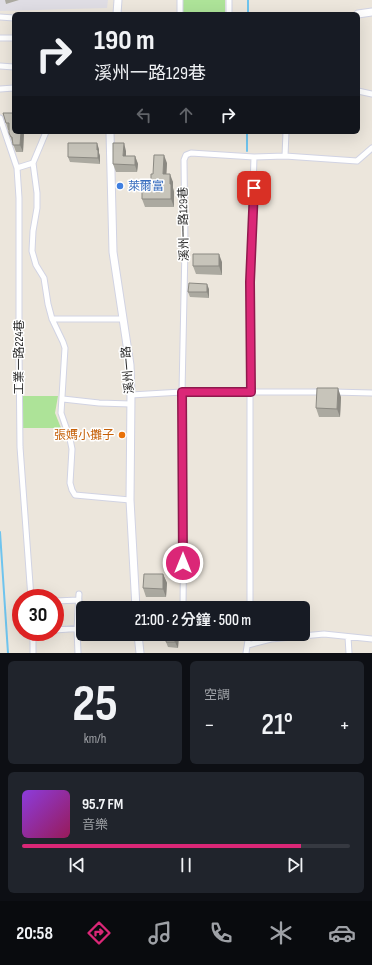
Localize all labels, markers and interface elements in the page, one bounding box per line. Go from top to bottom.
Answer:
text: 190 m [94,24,155,57]
icon: right [28,28,80,80]
text: 溪州一路129巷 [94,63,206,84]
icon: left [133,104,155,126]
icon: ahead [175,104,197,126]
icon: right [217,104,239,126]
pin [237,171,271,205]
icon: arrive [243,177,265,199]
place label: 萊爾富 [128,179,164,194]
marker: 萊爾富 [115,181,125,191]
street label: 溪州一路129巷 [176,187,192,261]
street label: 工業一路224巷 [12,320,27,394]
street label: 溪州一路 [118,345,138,395]
place label: 張媽小攤子 [54,428,114,443]
marker: 張媽小攤子 [117,430,127,440]
position arrow [162,542,204,584]
speed limit sign: 30 [12,589,64,641]
text: 21:00 · 2 分鐘 · 500 m [135,611,251,630]
text: 25 [72,673,118,736]
text: 空調 [204,687,230,703]
text: 21° [261,707,293,743]
text: − [204,712,215,739]
text: + [339,712,350,739]
text: km/h [84,731,106,747]
text: 95.7 FM [82,795,123,814]
text: 音樂 [82,817,108,833]
icon: previous [66,854,88,876]
icon: pause [175,854,197,876]
icon: next [284,854,306,876]
icon: directions [85,919,113,947]
icon: music [146,919,174,947]
icon: phone [207,919,235,947]
icon: climate [267,919,295,947]
icon: car [328,919,356,947]
text: 20:58 [16,923,53,944]

